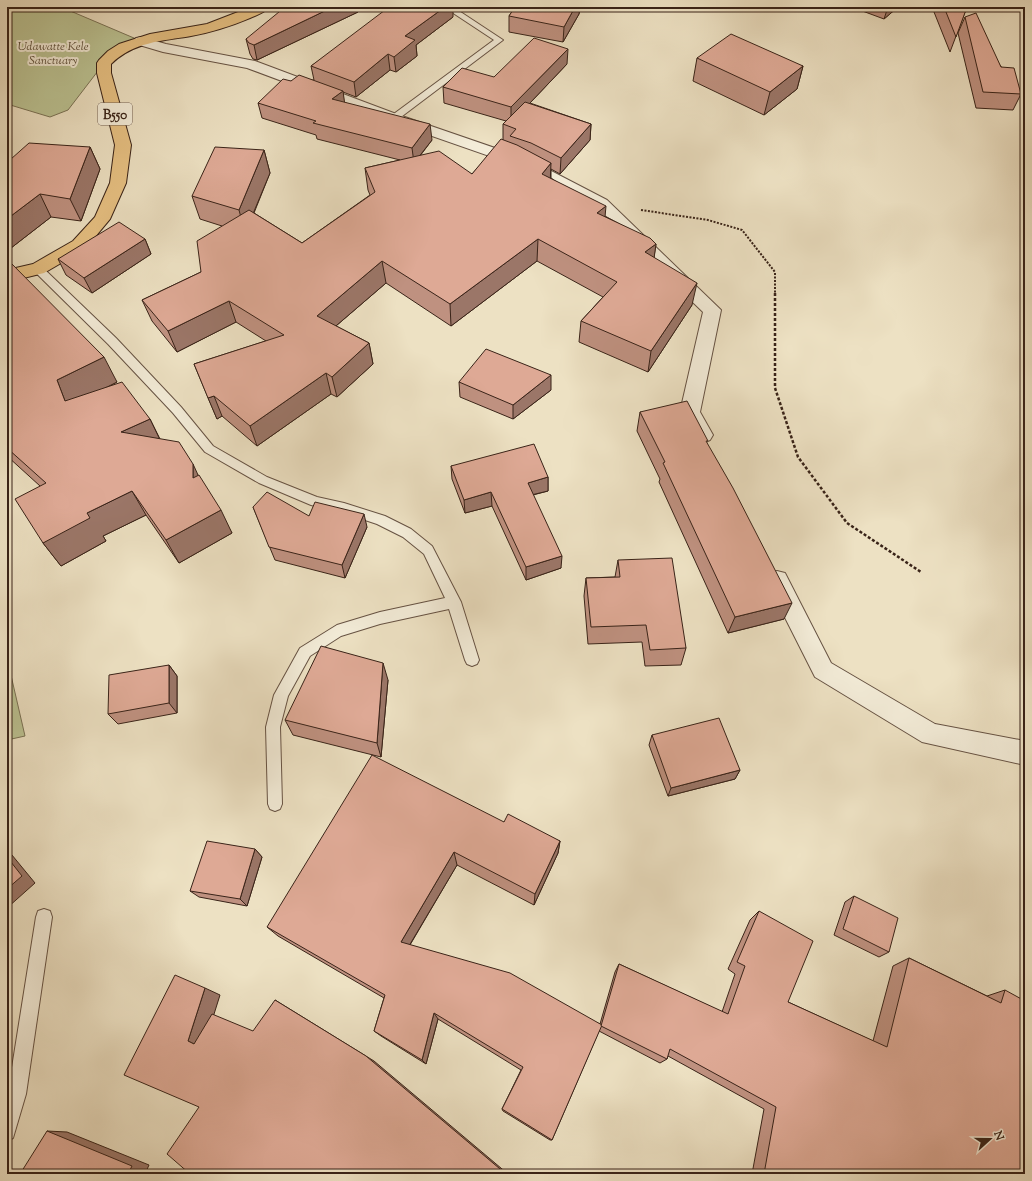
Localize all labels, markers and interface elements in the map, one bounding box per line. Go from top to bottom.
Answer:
park label: Udawatte Kele Sanctuary [17,38,89,70]
road number: B550 [98,103,132,125]
north arrow [970,1119,1010,1159]
text: N [989,1128,1008,1143]

